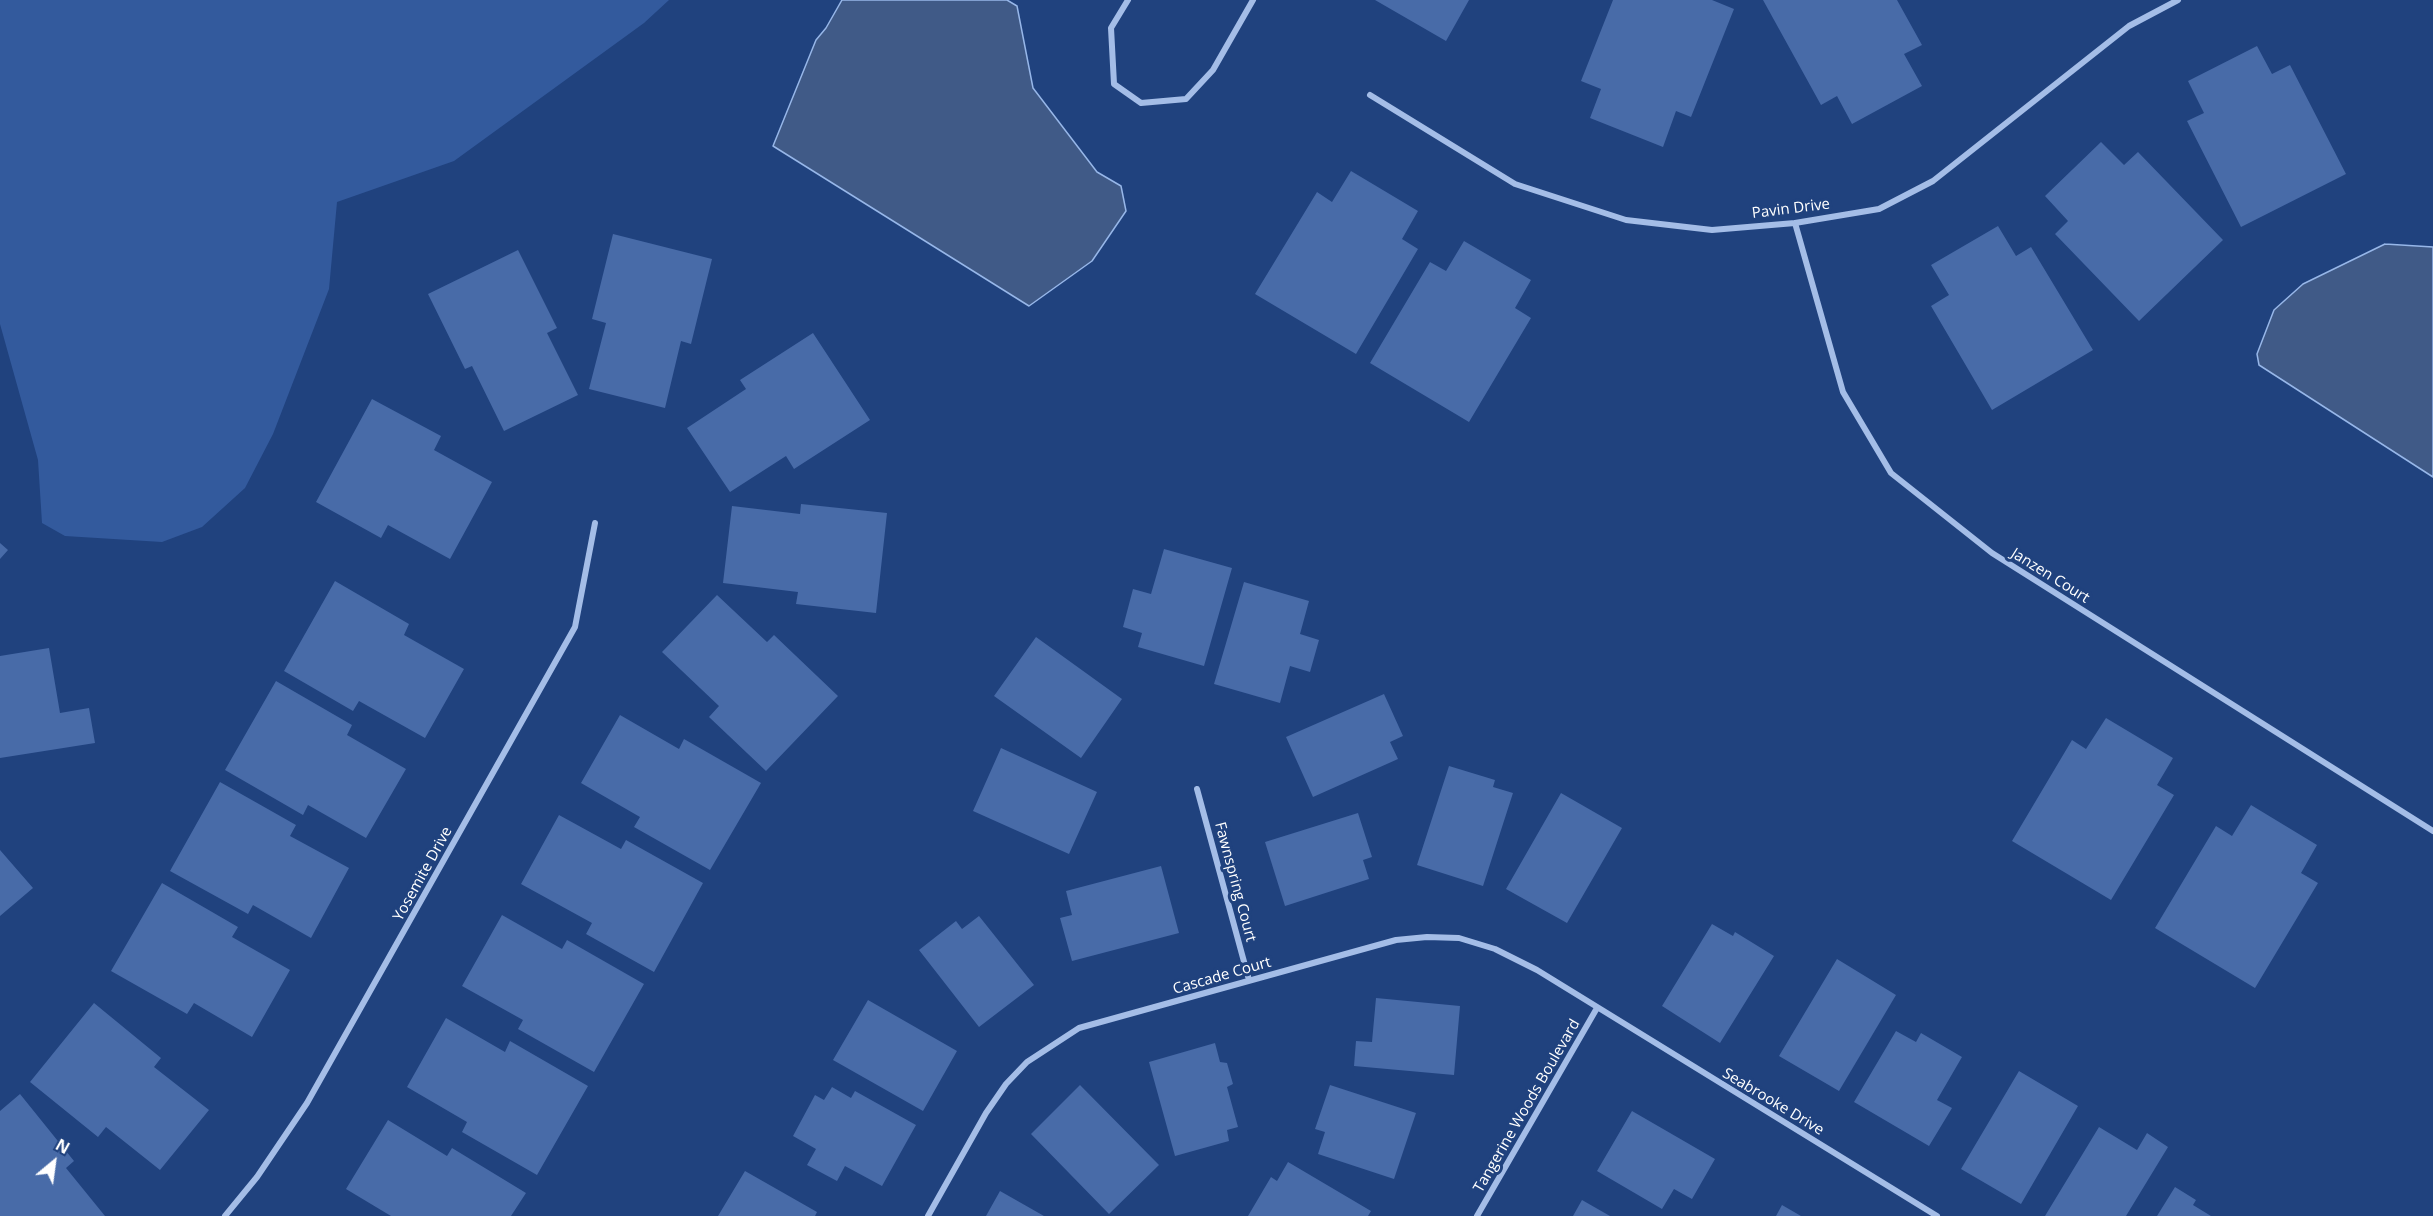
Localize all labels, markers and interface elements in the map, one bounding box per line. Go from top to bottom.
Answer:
street label: Pavin Drive [1751,195,1831,223]
street label: Janzen Court [2007,545,2093,607]
street label: Fawnspring Court [1210,820,1260,944]
street label: Yosemite Drive [390,824,456,924]
street label: Cascade Court [1171,953,1273,999]
street label: Tangerine Woods Boulevard [1470,1016,1584,1196]
street label: Seabrooke Drive [1719,1065,1827,1139]
north arrow [24,1132,84,1192]
text: N [52,1133,74,1159]

